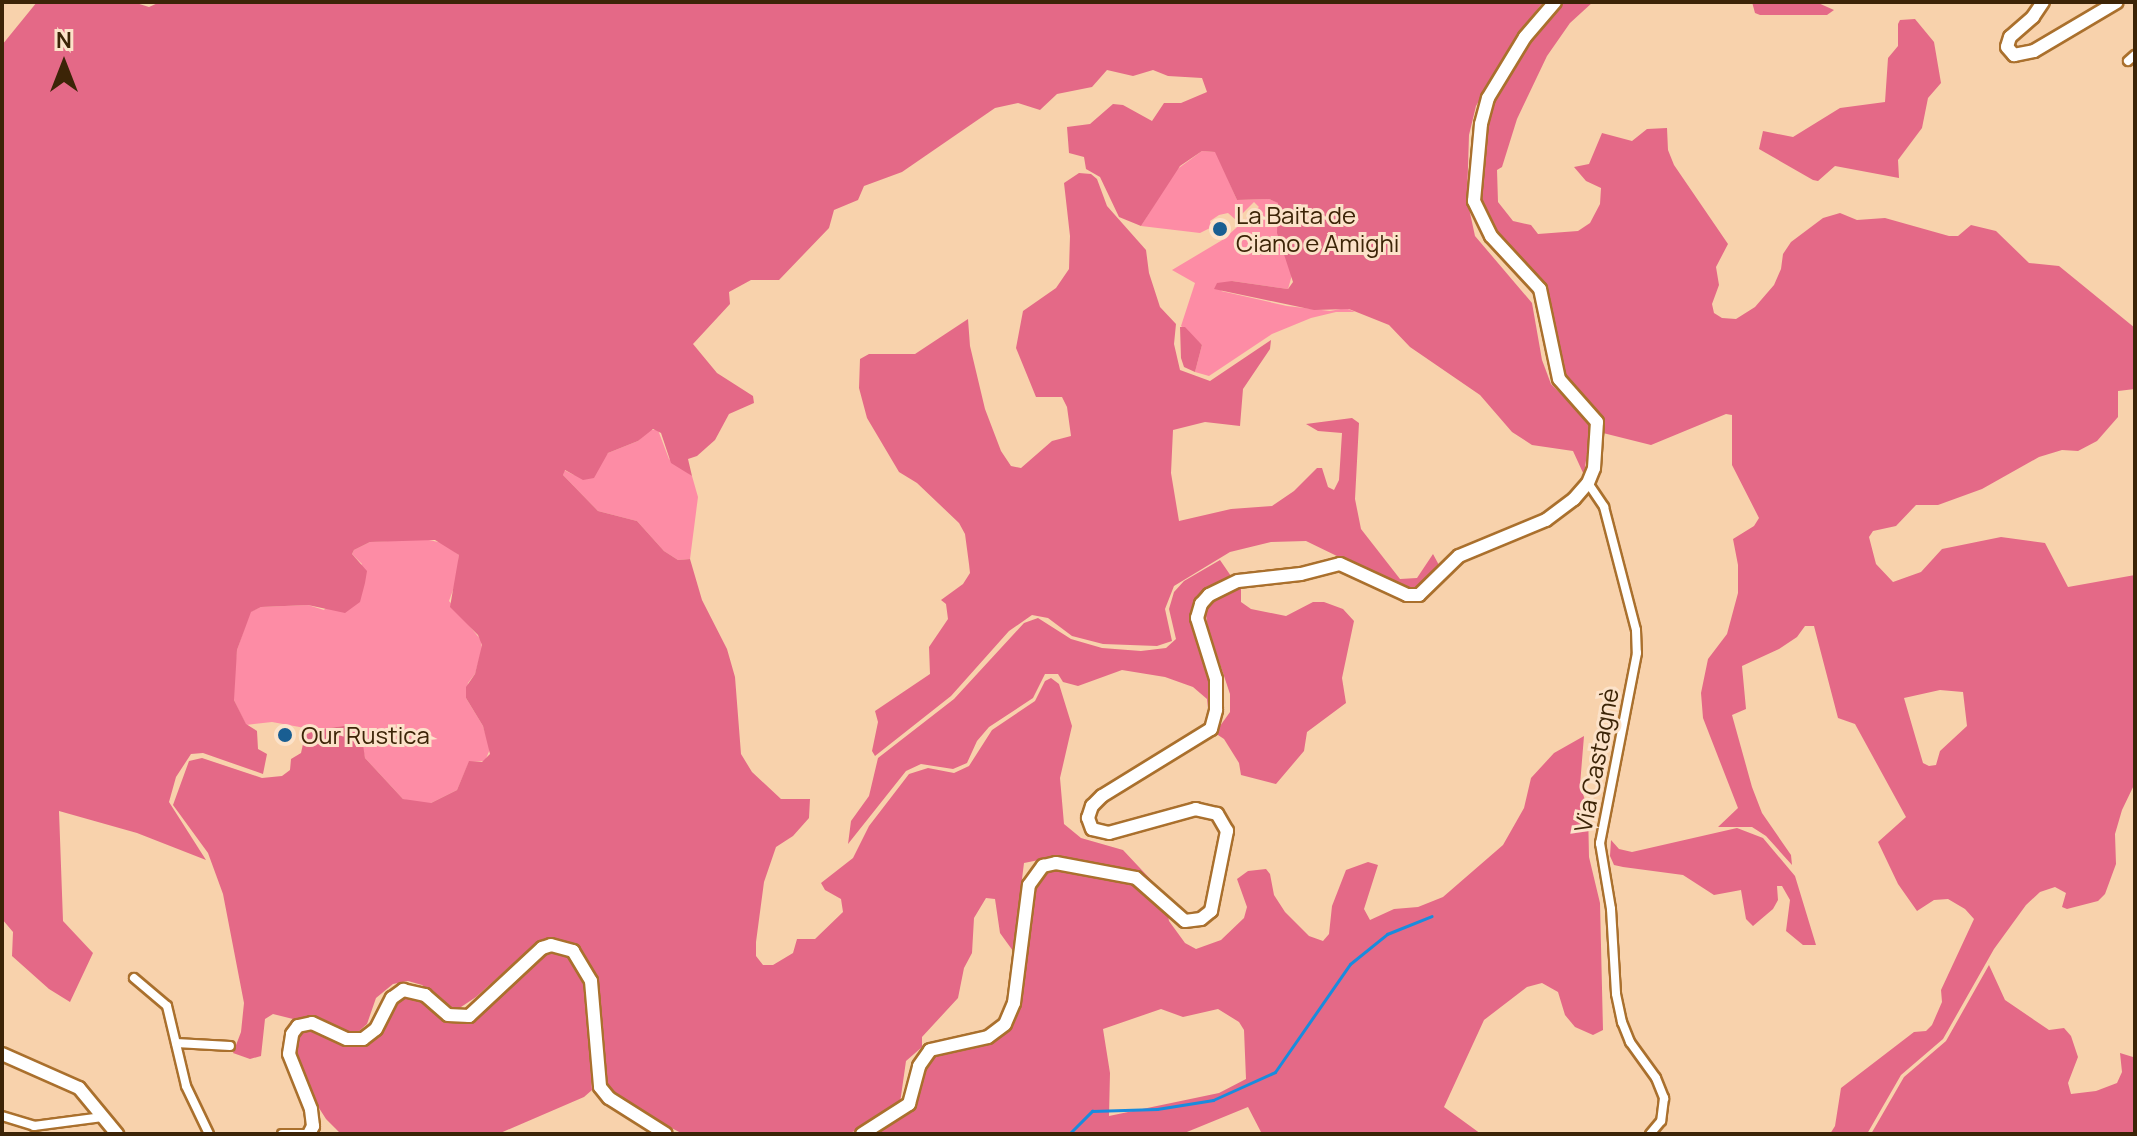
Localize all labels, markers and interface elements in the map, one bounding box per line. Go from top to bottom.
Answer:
north arrow [24,24,104,104]
text: N [56,25,72,55]
place label: La Baita de Ciano e Amighi [1236,201,1399,257]
marker: La Baita de Ciano e Amighi [1211,220,1229,238]
street label: Via Castagnè [1568,685,1624,835]
place label: Our Rustica [301,721,430,749]
marker: Our Rustica [276,726,294,744]

